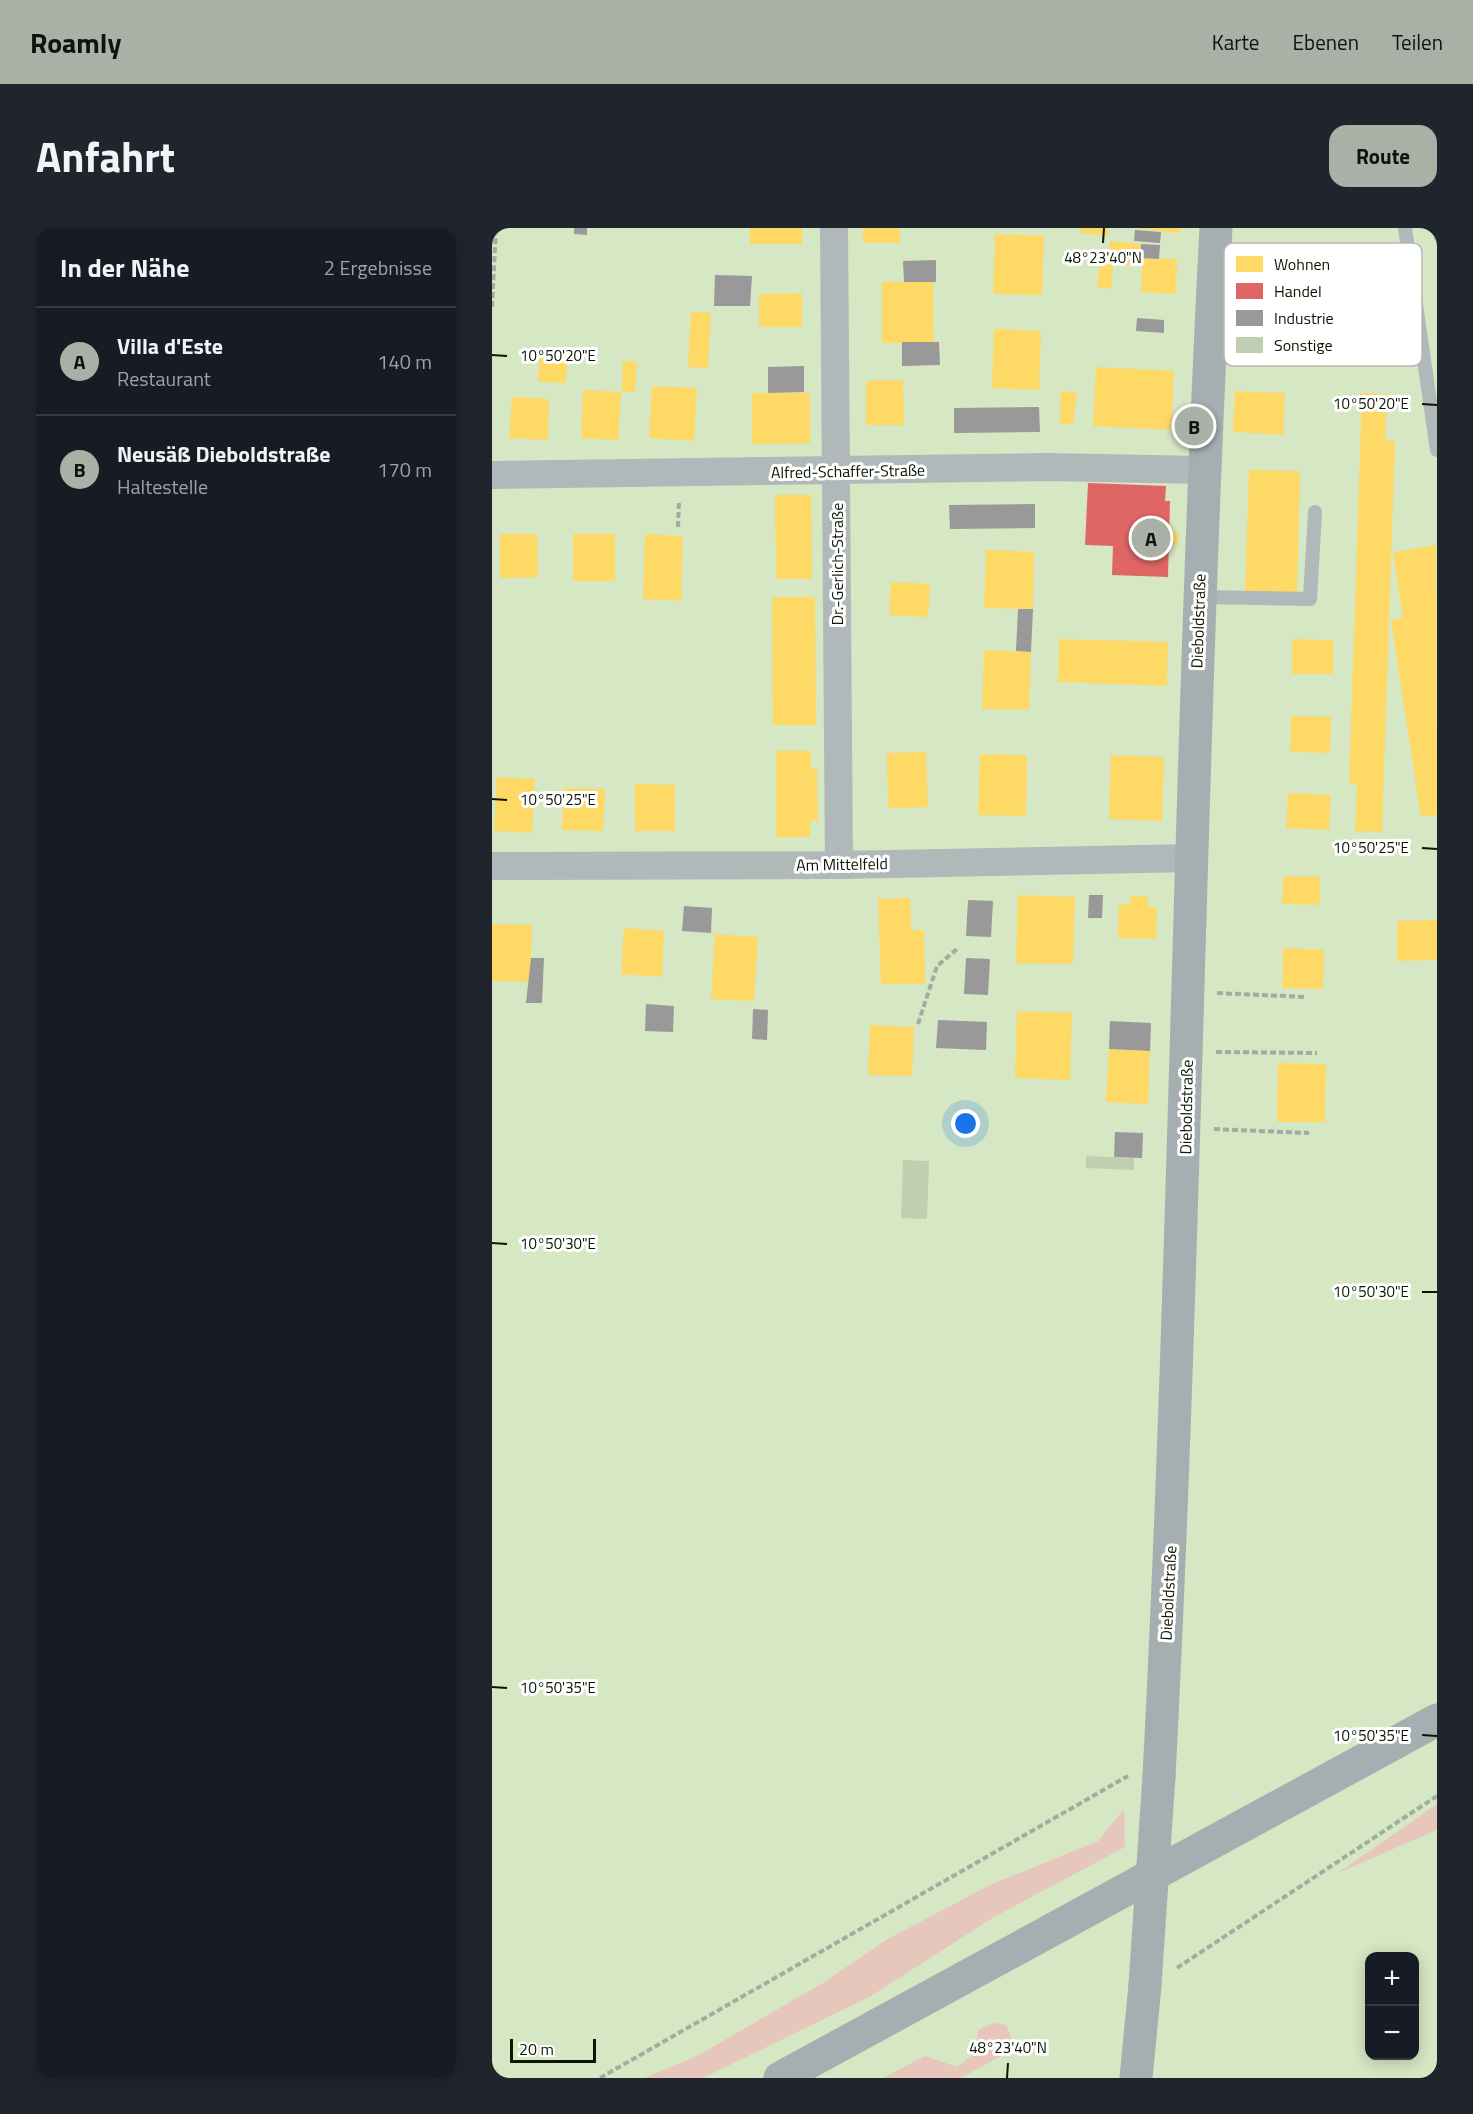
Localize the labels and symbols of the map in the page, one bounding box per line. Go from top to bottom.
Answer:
legend [1224,243,1422,366]
text: 48°23'40"N [1064,246,1142,269]
text: Wohnen [1274,252,1330,276]
text: Handel [1274,279,1322,303]
text: Industrie [1274,306,1334,330]
text: Sonstige [1274,333,1333,357]
text: 10°50'20"E [520,344,596,367]
text: 10°50'20"E [1333,392,1409,415]
pin: B [1174,404,1214,448]
street label: Alfred-Schaffer-Straße [771,458,925,484]
street label: Dr.-Gerlich-Straße [825,503,849,625]
pin: A [1132,516,1170,560]
street label: Dieboldstraße [1184,573,1212,669]
text: 10°50'25"E [520,788,596,811]
text: 10°50'25"E [1333,836,1409,859]
street label: Am Mittelfeld [796,851,888,877]
street label: Dieboldstraße [1173,1059,1199,1155]
your location [951,1109,980,1138]
text: 10°50'30"E [520,1232,596,1255]
text: 10°50'30"E [1333,1280,1409,1303]
street label: Dieboldstraße [1154,1545,1182,1641]
text: 10°50'35"E [520,1676,596,1699]
text: 10°50'35"E [1333,1724,1409,1747]
scale bar [510,2036,596,2064]
text: 48°23'40"N [969,2036,1047,2059]

